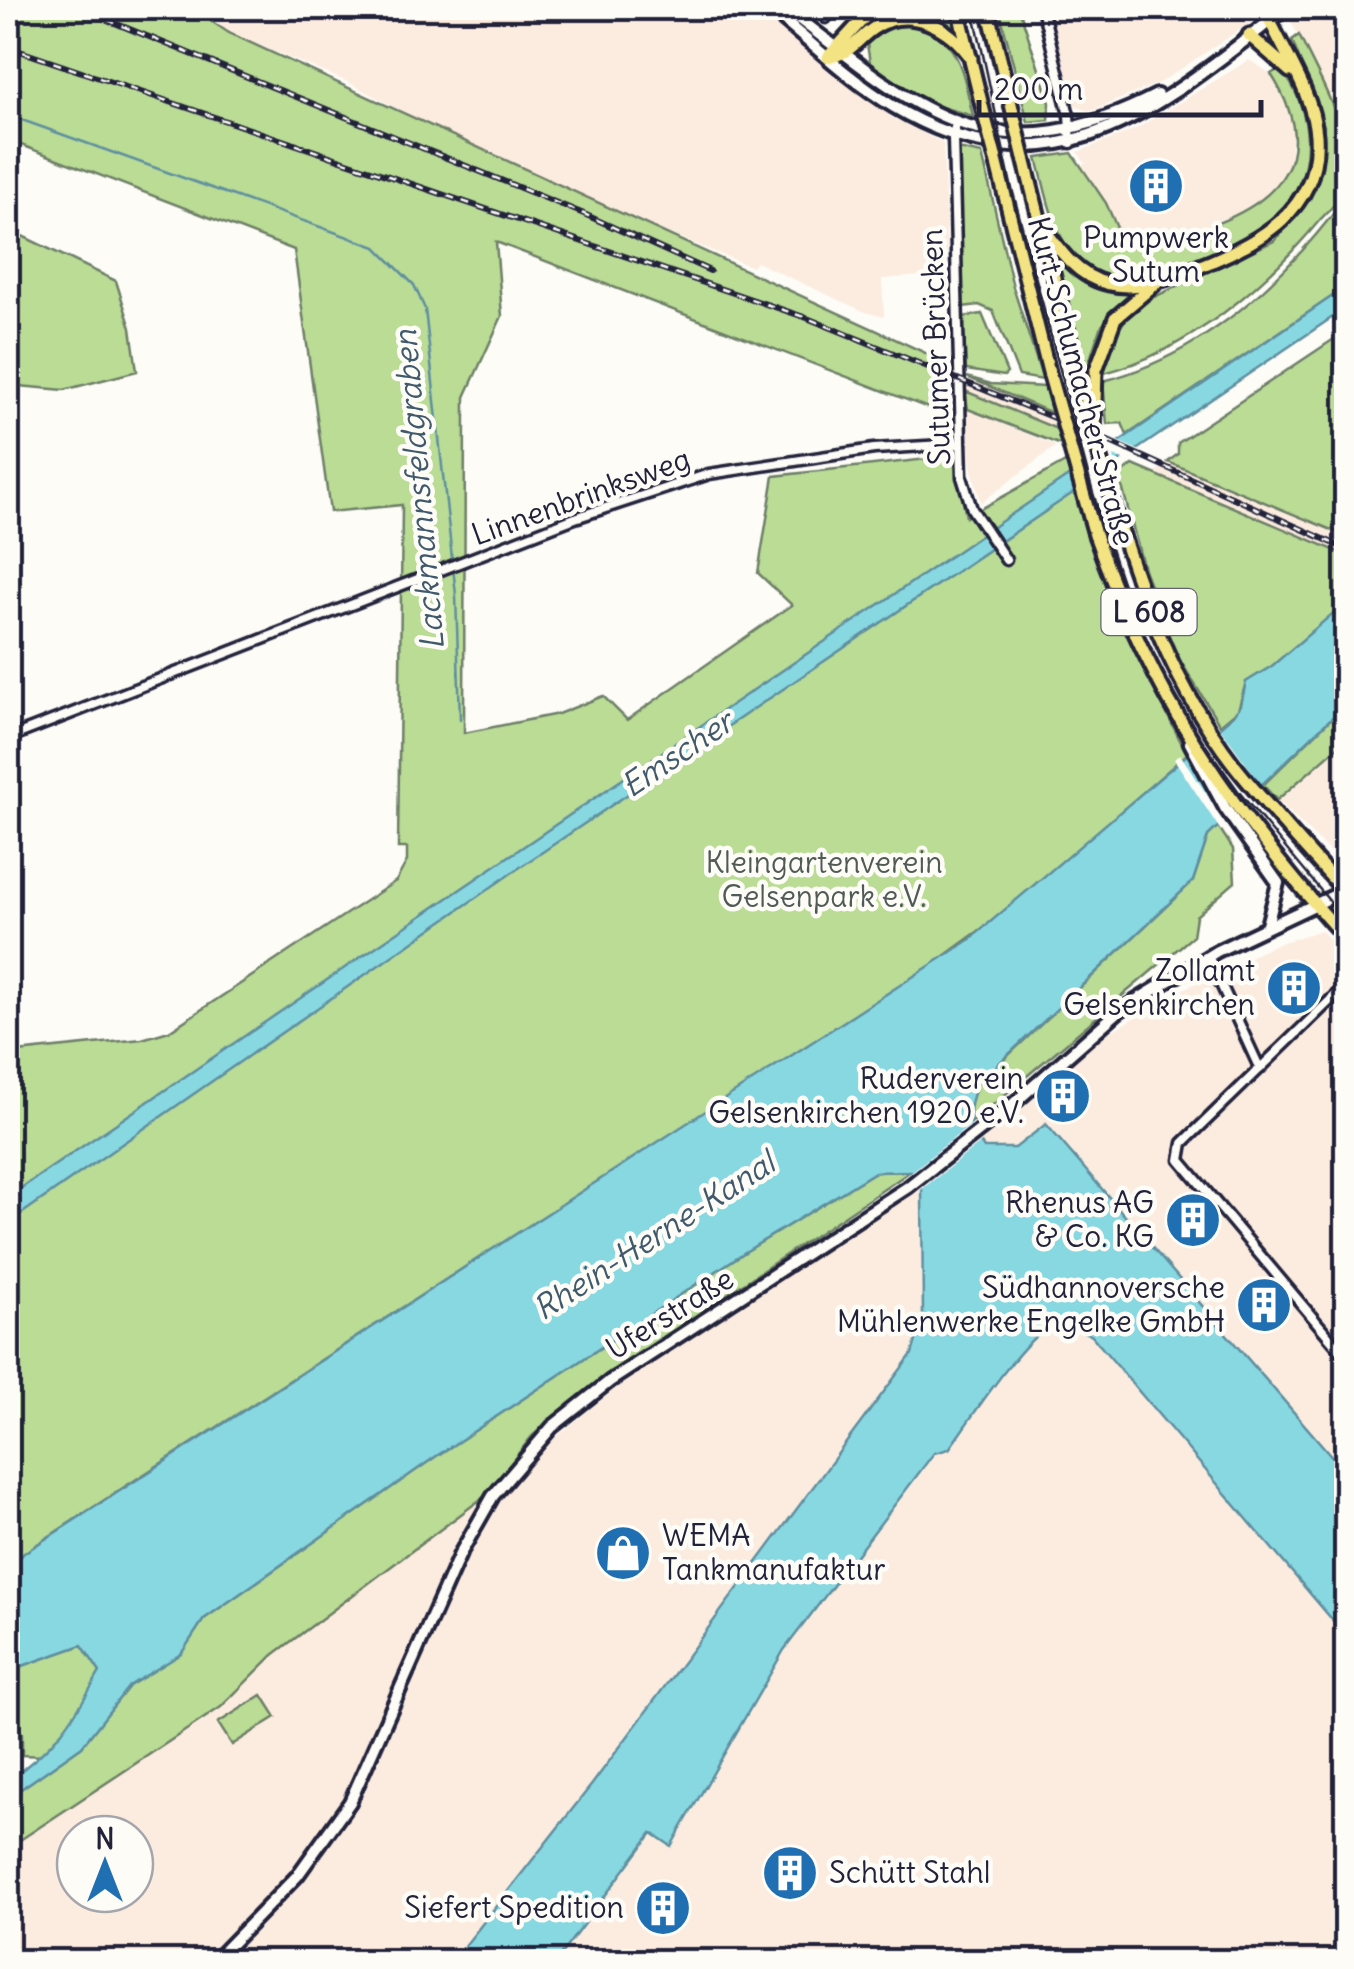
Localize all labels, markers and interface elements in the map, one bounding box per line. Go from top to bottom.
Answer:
scale bar [979,55,1262,117]
text: 200 m [994,70,1083,108]
building icon: Pumpwerk Sutum [1126,156,1186,216]
street label: Kurt-Schumacher-Straße [1020,212,1144,549]
place label: Pumpwerk Sutum [1083,218,1229,290]
street label: Sutumer Brücken [912,228,958,466]
water label: Lackmannsfeldgraben [384,327,453,652]
street label: Linnenbrinksweg [466,439,695,553]
road number: L 608 [1102,589,1196,635]
water label: Emscher [613,699,744,806]
park label: Kleingartenverein Gelsenpark e.V. [705,843,943,915]
place label: Zollamt Gelsenkirchen [1063,951,1255,1023]
building icon: Zollamt Gelsenkirchen [1264,958,1324,1018]
place label: Ruderverein Gelsenkirchen 1920 e.V. [708,1059,1024,1131]
building icon: Ruderverein Gelsenkirchen 1920 e.V. [1033,1066,1093,1126]
water label: Rhein-Herne-Kanal [525,1140,785,1329]
place label: Rhenus AG & Co. KG [1005,1183,1154,1255]
building icon: Rhenus AG & Co. KG [1163,1190,1223,1250]
street label: Uferstraße [599,1259,740,1367]
place label: Südhannoversche Mühlenwerke Engelke GmbH [837,1268,1225,1340]
building icon: Südhannoversche Mühlenwerke Engelke GmbH [1234,1275,1294,1335]
place label: WEMA Tankmanufaktur [662,1516,885,1588]
shop icon: WEMA Tankmanufaktur [593,1523,653,1583]
north arrow [55,1814,155,1914]
text: N [95,1821,115,1857]
building icon: Schütt Stahl [760,1843,820,1903]
place label: Schütt Stahl [829,1853,990,1891]
building icon: Siefert Spedition [633,1878,693,1938]
place label: Siefert Spedition [404,1888,624,1926]

